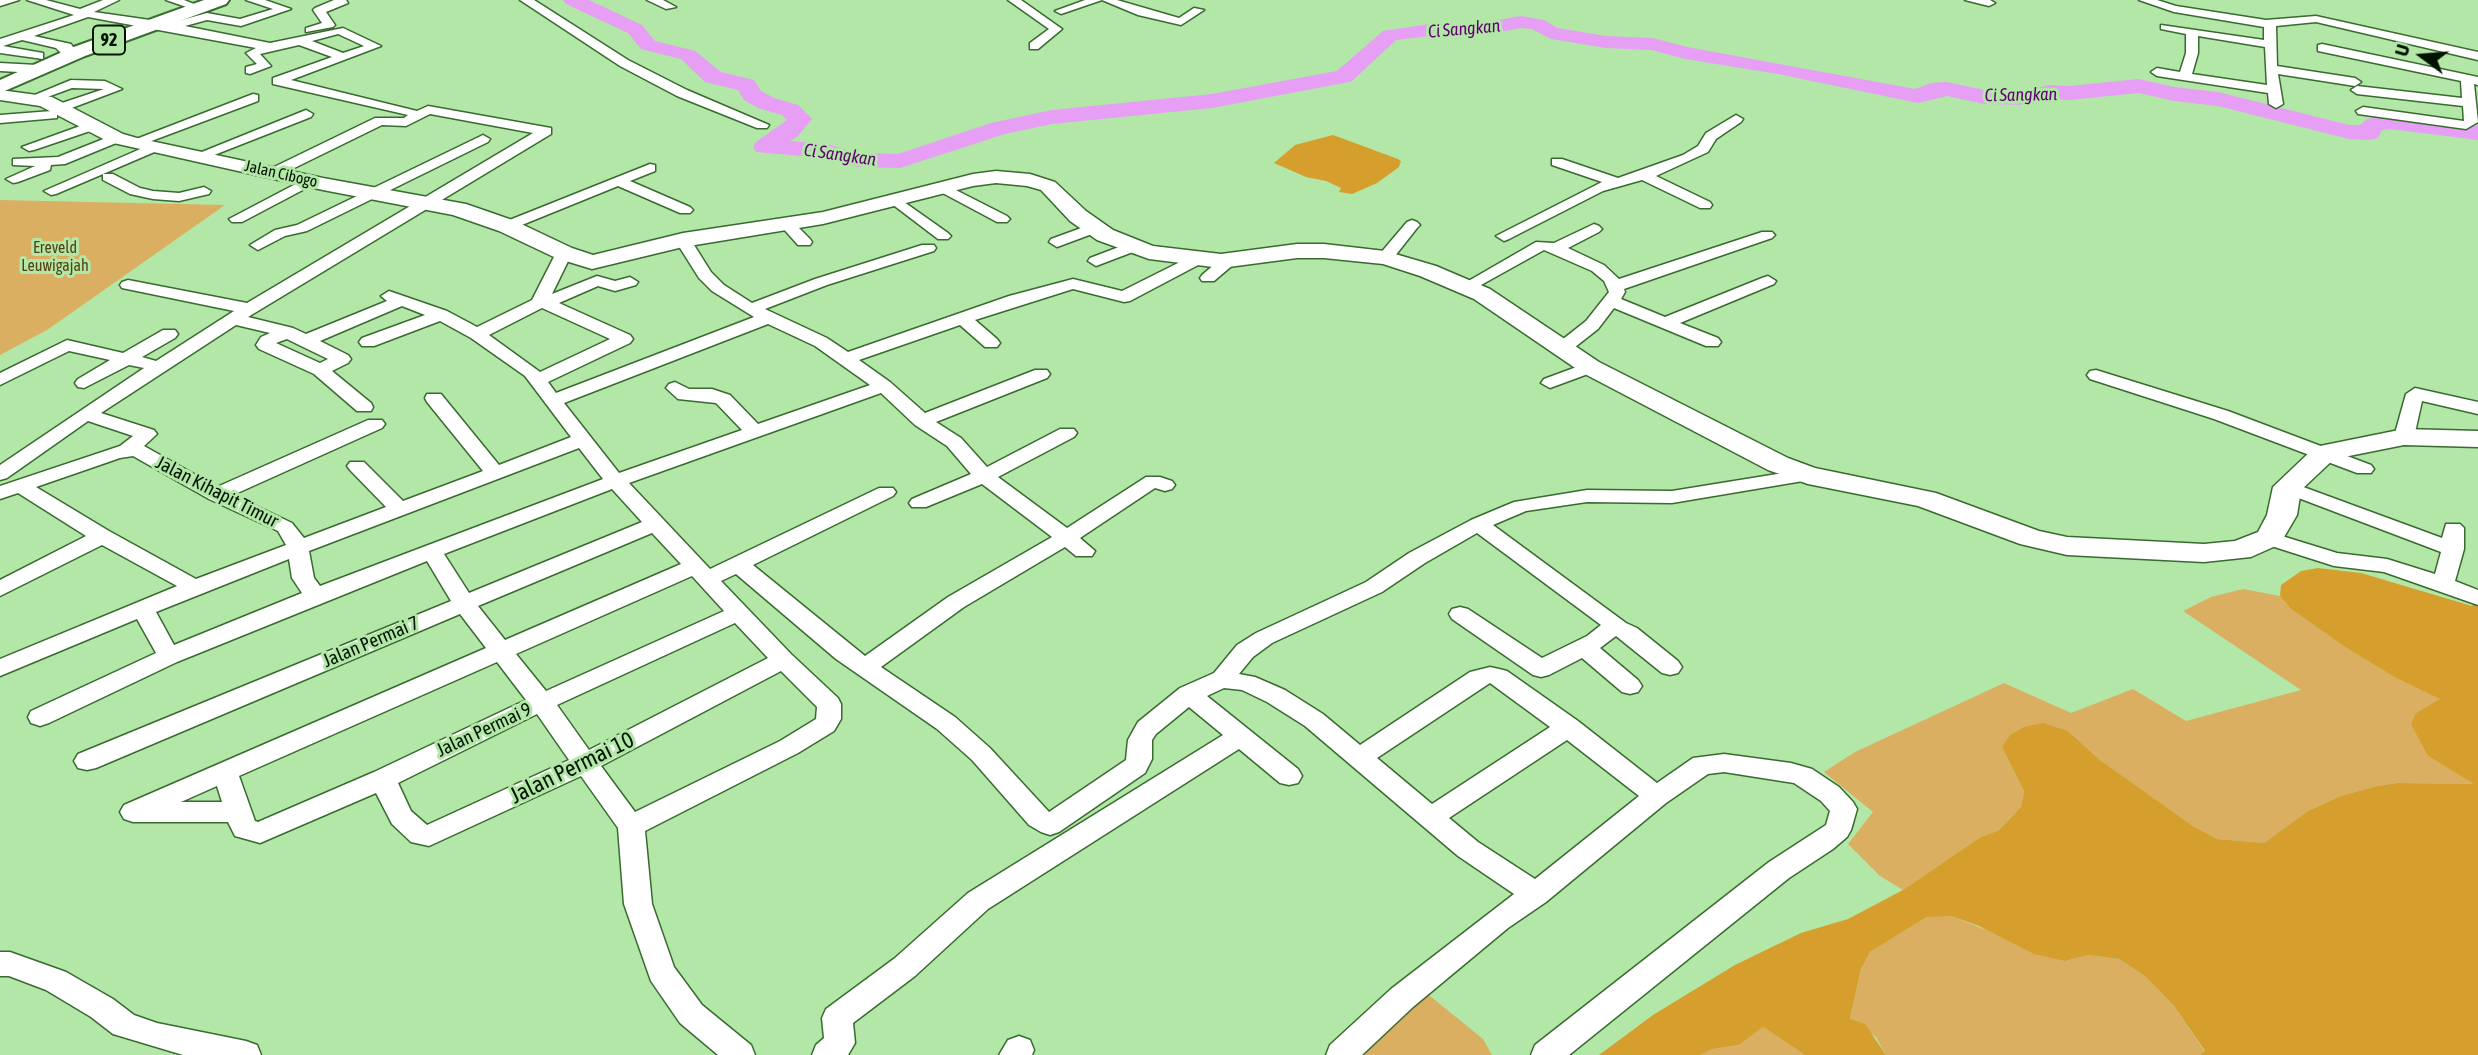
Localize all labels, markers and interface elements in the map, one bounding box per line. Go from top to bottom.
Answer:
water label: Ci Sangkan [1427,15,1501,43]
north arrow [2387,21,2457,91]
road number: 92 [93,26,125,55]
text: U [2390,42,2414,59]
water label: Ci Sangkan [1985,84,2057,106]
water label: Ci Sangkan [803,139,877,171]
street label: Jalan Cibogo [243,156,319,192]
park label: Ereveld Leuwigajah [21,238,89,276]
street label: Jalan Kihapit Timur [152,451,282,533]
street label: Jalan Permai 7 [319,612,423,672]
street label: Jalan Permai 9 [433,698,535,762]
street label: Jalan Permai 10 [505,726,639,810]

